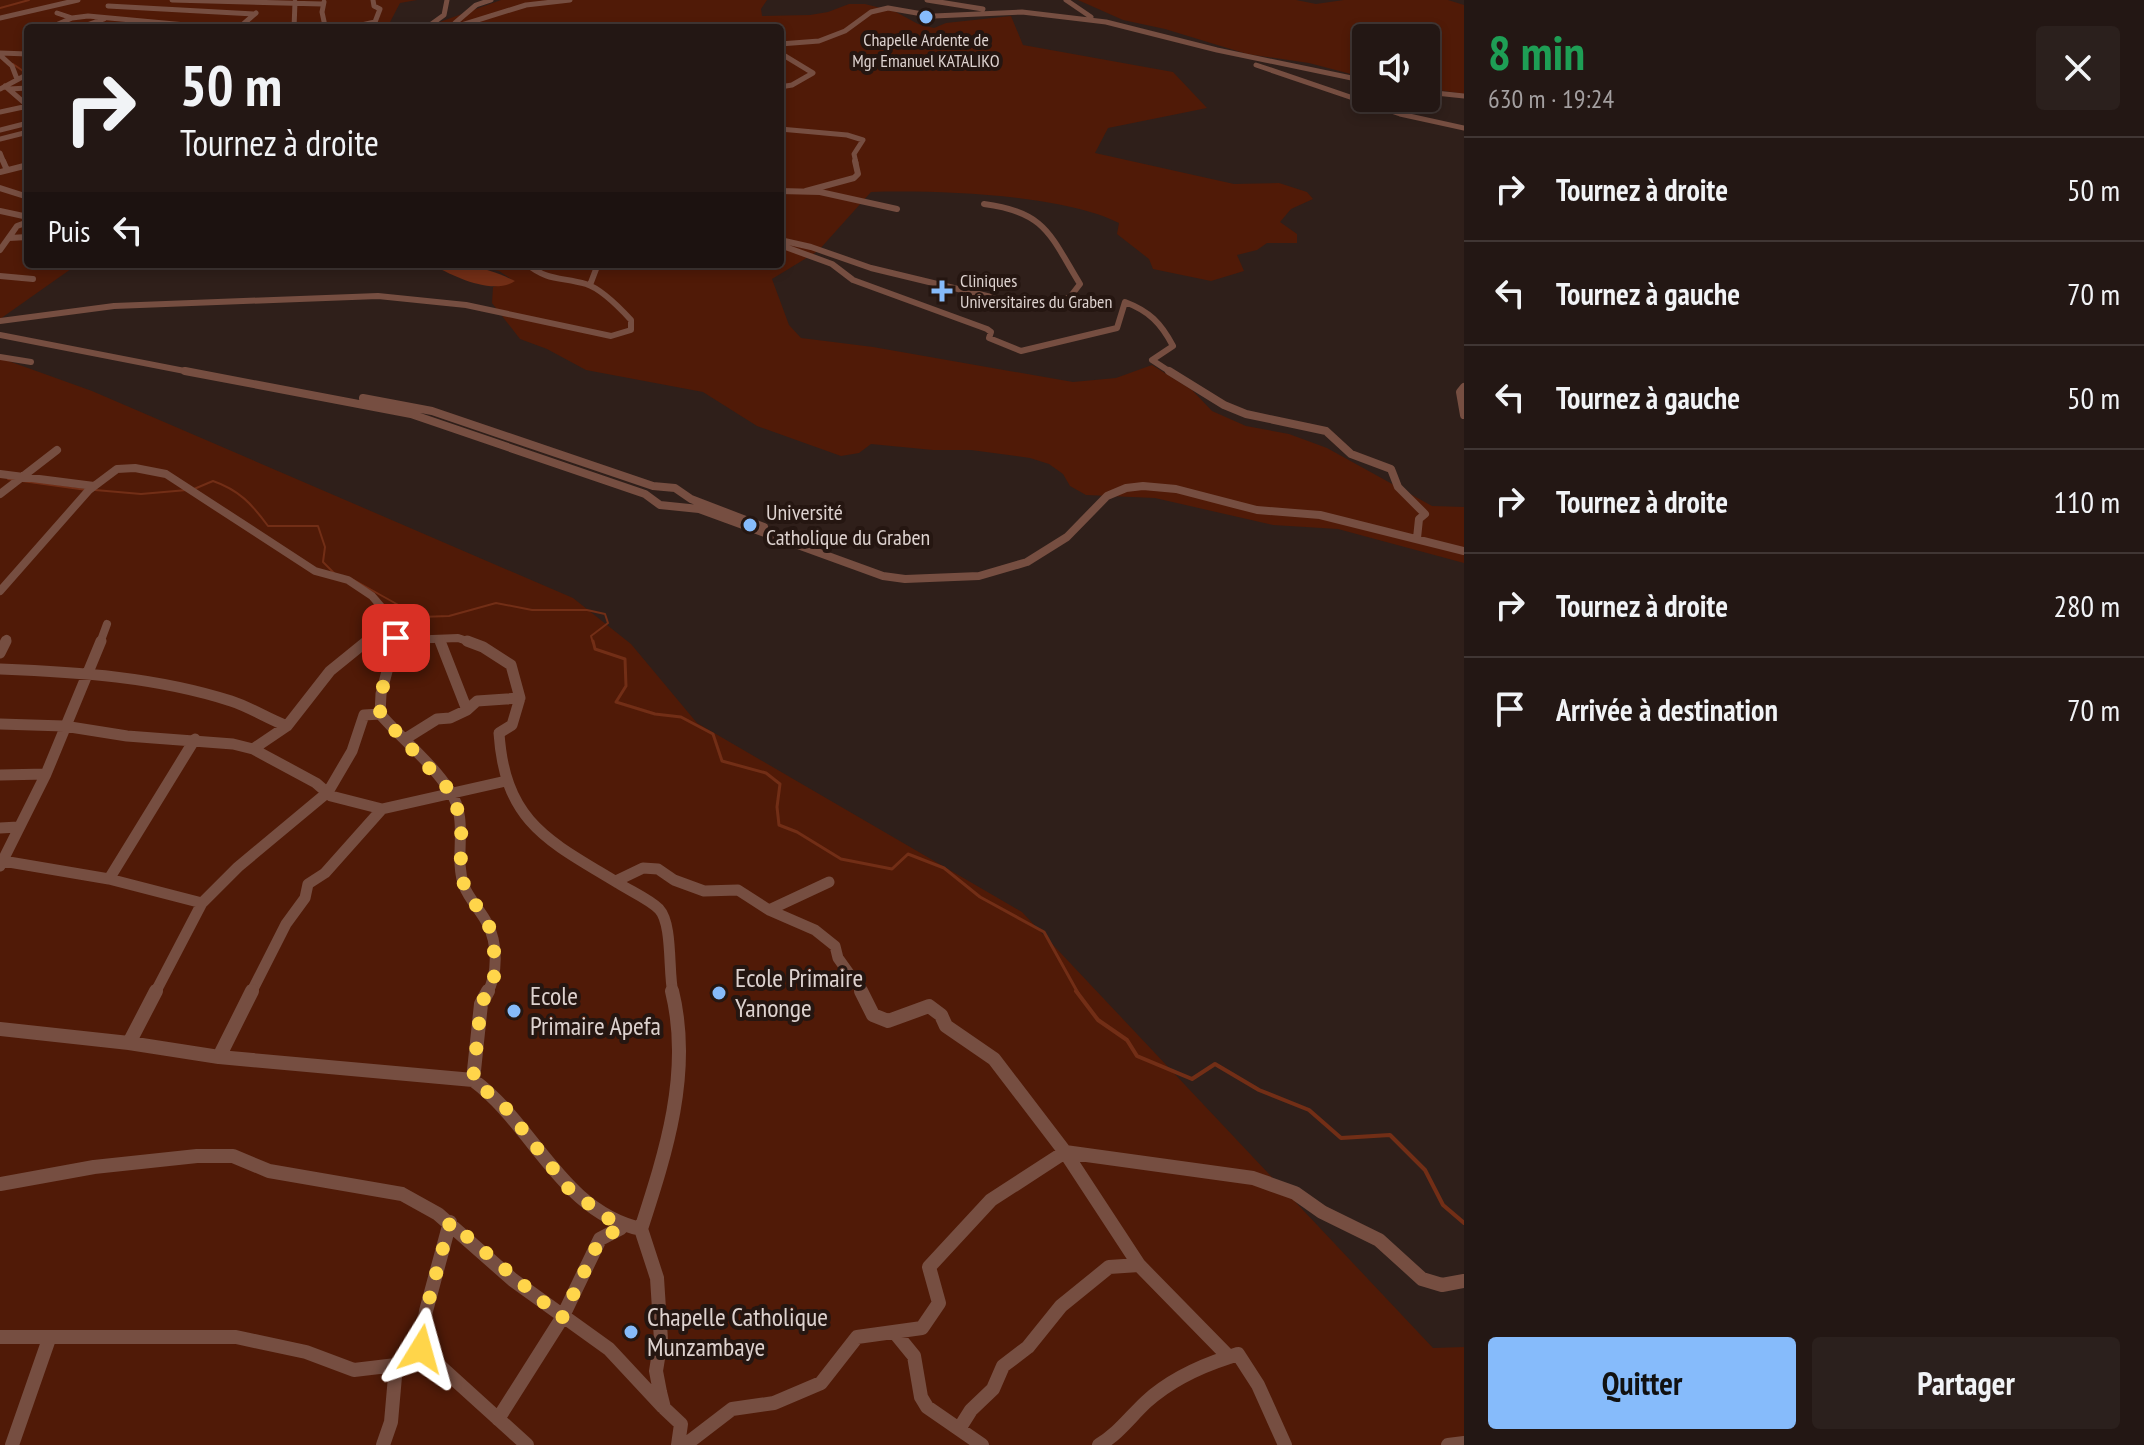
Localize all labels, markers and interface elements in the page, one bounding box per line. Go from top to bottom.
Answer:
marker: Chapelle Ardente de Mgr Emanuel KATALIKO [917,8,935,26]
text: 8 min [1488,21,1585,83]
map controls [1352,24,1440,112]
button: sound [1352,24,1440,112]
button: close [2036,26,2120,110]
place label: Chapelle Ardente de Mgr Emanuel KATALIKO [852,28,1000,72]
text: 50 m [180,49,282,121]
icon: right [48,56,152,160]
text: 630 m · 19:24 [1488,82,1614,115]
text: Tournez à droite [180,119,379,166]
icon: right [1488,167,1532,211]
text: Tournez à droite [1556,170,1728,209]
text: 50 m [2067,170,2120,209]
icon: left [106,208,150,252]
text: Puis [48,211,90,250]
place label: Cliniques Universitaires du Graben [960,269,1112,313]
icon: left [1488,271,1532,315]
text: Tournez à gauche [1556,274,1740,313]
text: 70 m [2067,274,2120,313]
marker: Cliniques Universitaires du Graben [931,280,953,302]
icon: left [1488,375,1532,419]
text: Tournez à gauche [1556,378,1740,417]
text: 50 m [2067,378,2120,417]
icon: right [1488,479,1532,523]
text: Tournez à droite [1556,482,1728,521]
text: 110 m [2054,482,2120,521]
place label: Université Catholique du Graben [766,498,930,551]
marker: Université Catholique du Graben [741,516,759,534]
icon: right [1488,583,1532,627]
text: Tournez à droite [1556,586,1728,625]
text: 280 m [2054,586,2120,625]
pin [362,604,430,672]
icon: arrive [374,616,418,660]
icon: arrive [1488,687,1532,731]
text: Arrivée à destination [1556,690,1778,729]
text: 70 m [2067,690,2120,729]
place label: Ecole Primaire Yanonge [735,961,863,1024]
place label: Ecole Primaire Apefa [530,979,661,1042]
marker: Ecole Primaire Yanonge [710,984,728,1002]
marker: Ecole Primaire Apefa [505,1002,523,1020]
place label: Chapelle Catholique Munzambaye [647,1300,828,1363]
position arrow [379,1307,463,1391]
marker: Chapelle Catholique Munzambaye [622,1323,640,1341]
button: Quitter [1488,1337,1796,1429]
button: Partager [1812,1337,2120,1429]

